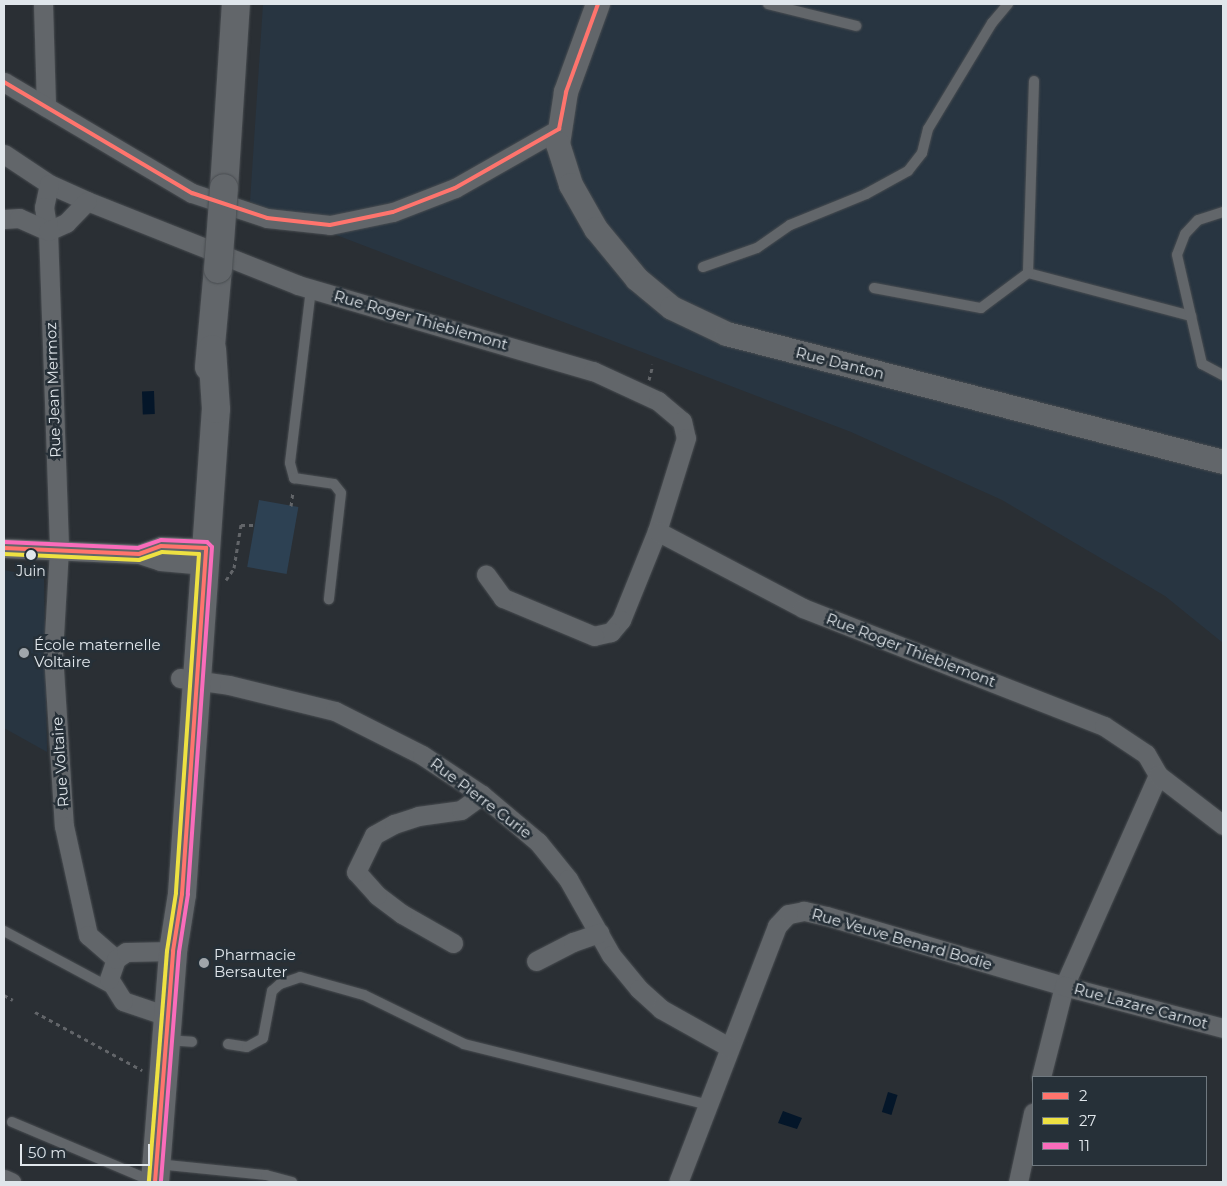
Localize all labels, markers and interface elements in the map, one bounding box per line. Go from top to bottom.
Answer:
street label: Rue Roger Thieblemont [332,287,510,353]
street label: Rue Jean Mermoz [42,322,64,458]
street label: Rue Danton [794,343,886,383]
marker: Juin [26,550,36,560]
place label: Juin [16,563,46,579]
street label: Rue Roger Thieblemont [824,609,998,691]
place label: École maternelle Voltaire [34,635,161,670]
marker: École maternelle Voltaire [18,647,30,659]
street label: Rue Voltaire [48,716,72,808]
street label: Rue Pierre Curie [427,754,535,842]
street label: Rue Veuve Benard Bodie [810,905,994,973]
place label: Pharmacie Bersauter [214,945,296,980]
marker: Pharmacie Bersauter [198,957,210,969]
street label: Rue Lazare Carnot [1072,979,1210,1033]
legend [1032,1076,1207,1166]
text: 2 [1079,1086,1088,1105]
text: 27 [1079,1111,1096,1130]
scale bar [22,1134,152,1166]
text: 11 [1079,1136,1090,1155]
text: 50 m [28,1143,66,1162]

